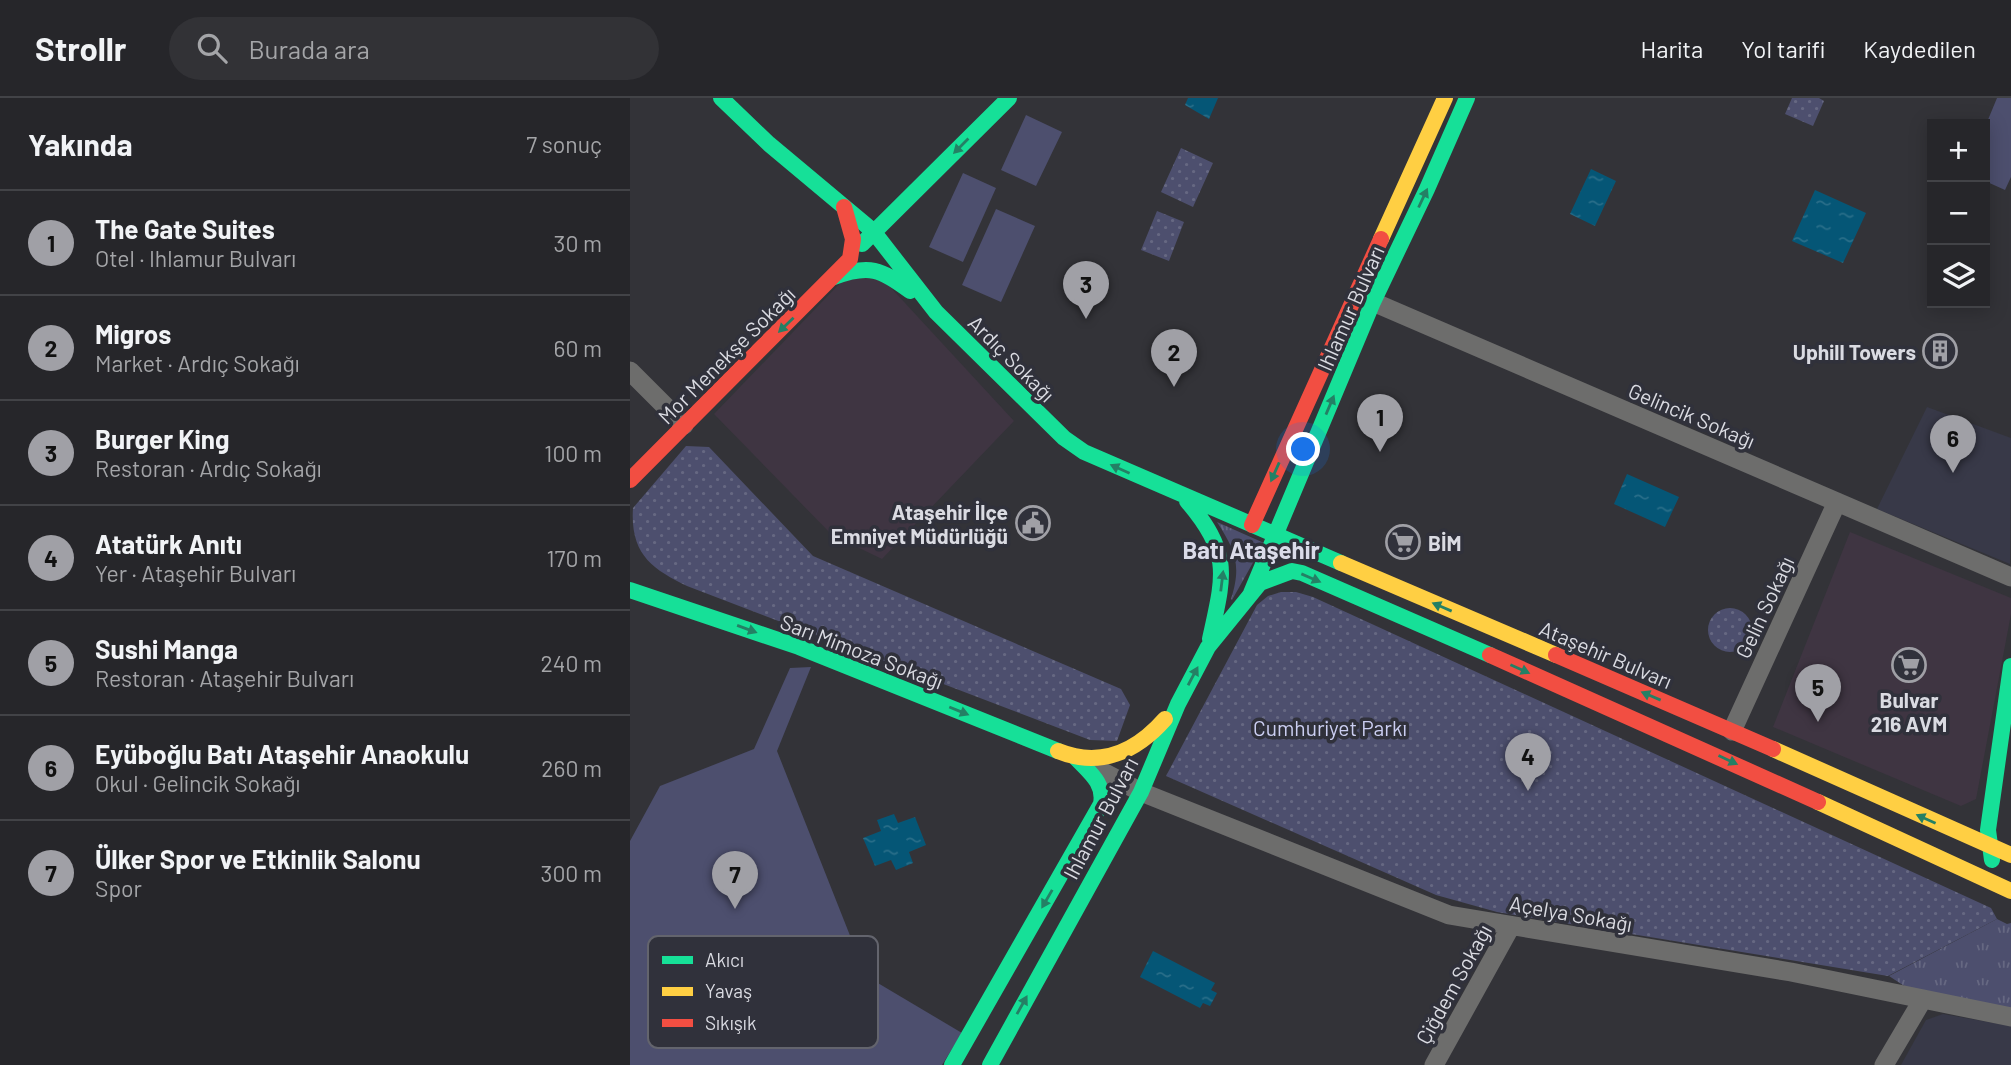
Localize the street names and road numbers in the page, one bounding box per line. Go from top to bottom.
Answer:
street label: Ihlamur Bulvarı [1311,242,1389,374]
street label: Mor Menekşe Sokağı [652,281,800,429]
street label: Ardıç Sokağı [964,310,1060,406]
street label: Gelincik Sokağı [1625,377,1759,453]
street label: Gelin Sokağı [1730,552,1798,662]
street label: Sarı Mimoza Sokağı [777,608,947,694]
street label: Ataşehir Bulvarı [1536,615,1676,693]
street label: Ihlamur Bulvarı [1057,753,1143,883]
street label: Açelya Sokağı [1508,890,1634,936]
street label: Çiğdem Sokağı [1410,920,1496,1048]

